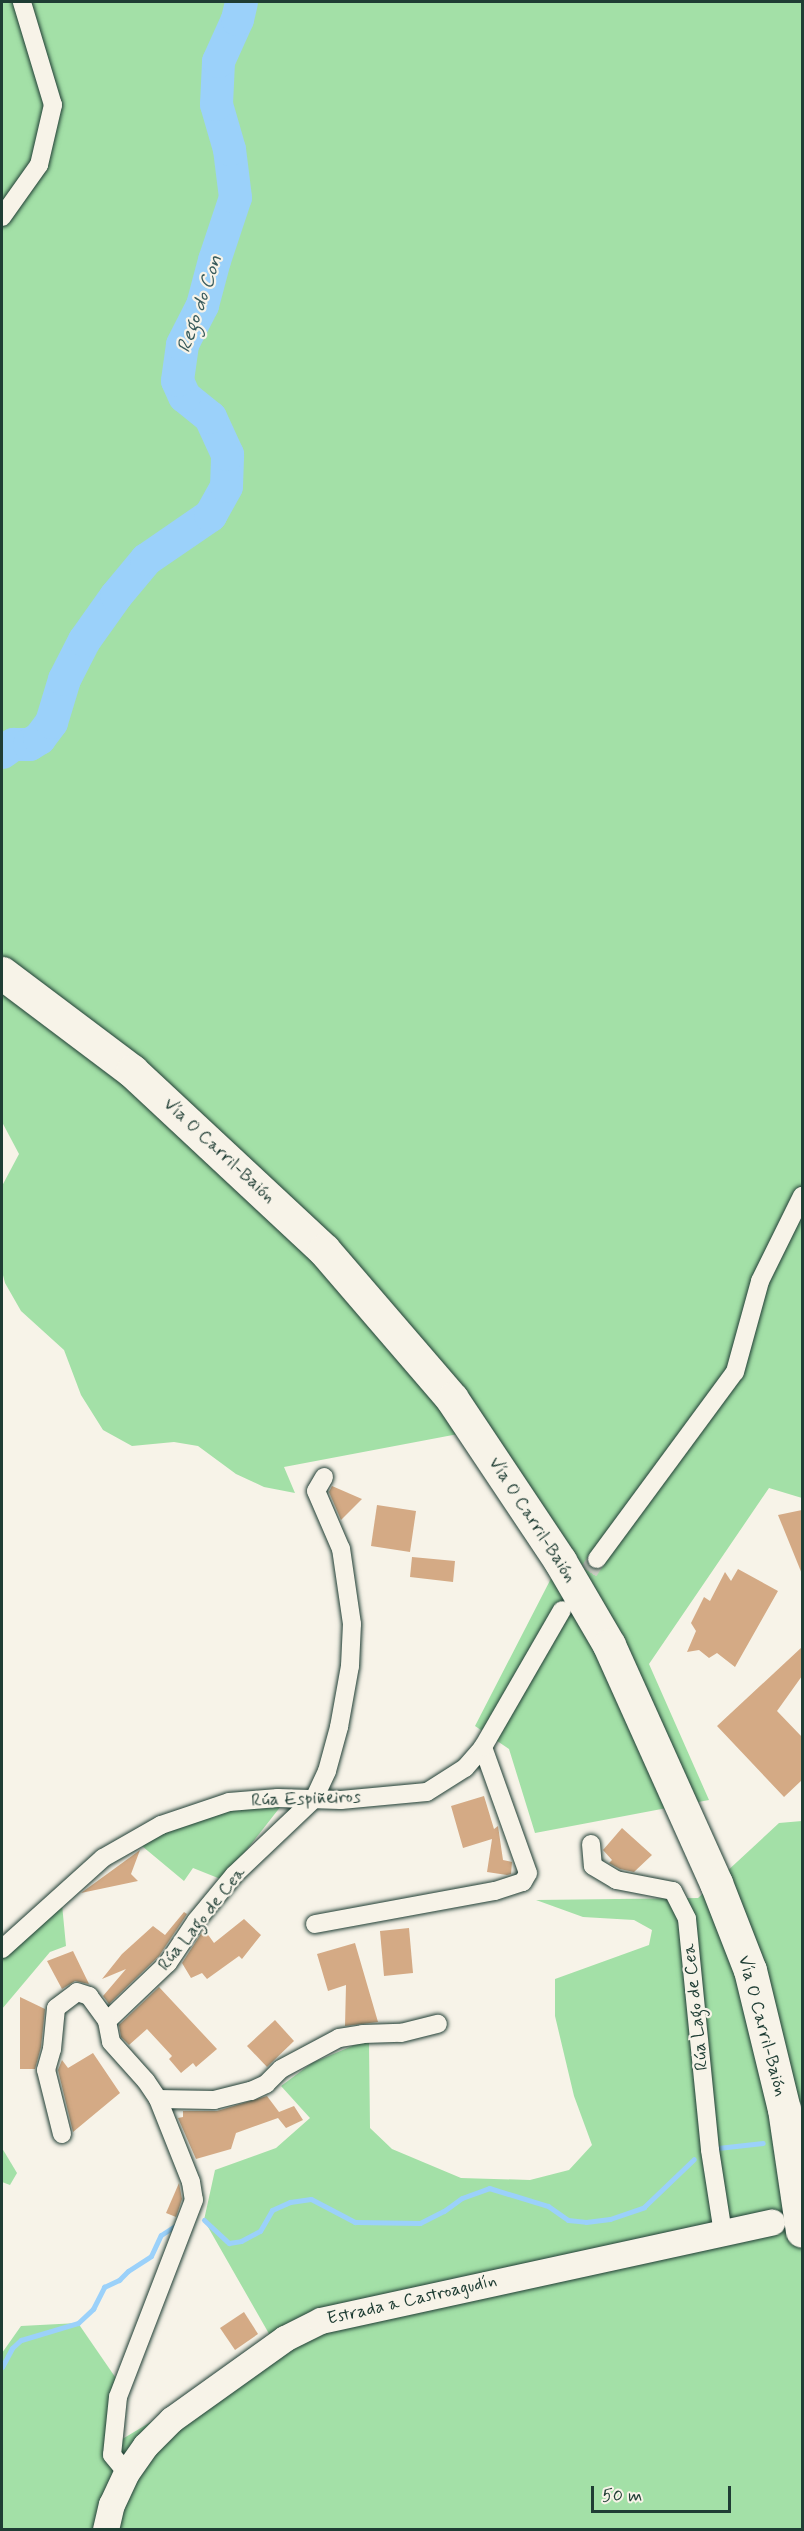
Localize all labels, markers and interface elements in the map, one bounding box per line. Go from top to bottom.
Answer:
water label: Rego do Con [172,252,228,356]
street label: Vía O Carril-Baión [159,1094,279,1208]
street label: Vía O Carril-Baión [484,1454,580,1586]
street label: Rúa Espiñeiros [252,1786,360,1812]
street label: Rúa Lago de Cea [154,1863,250,1975]
street label: Rúa Lago de Cea [679,1943,713,2071]
street label: Vía O Carril-Baión [733,1954,791,2098]
street label: Estrada a Castroagudín [326,2270,498,2330]
scale bar [594,2474,734,2512]
text: 50 m [602,2484,642,2508]

